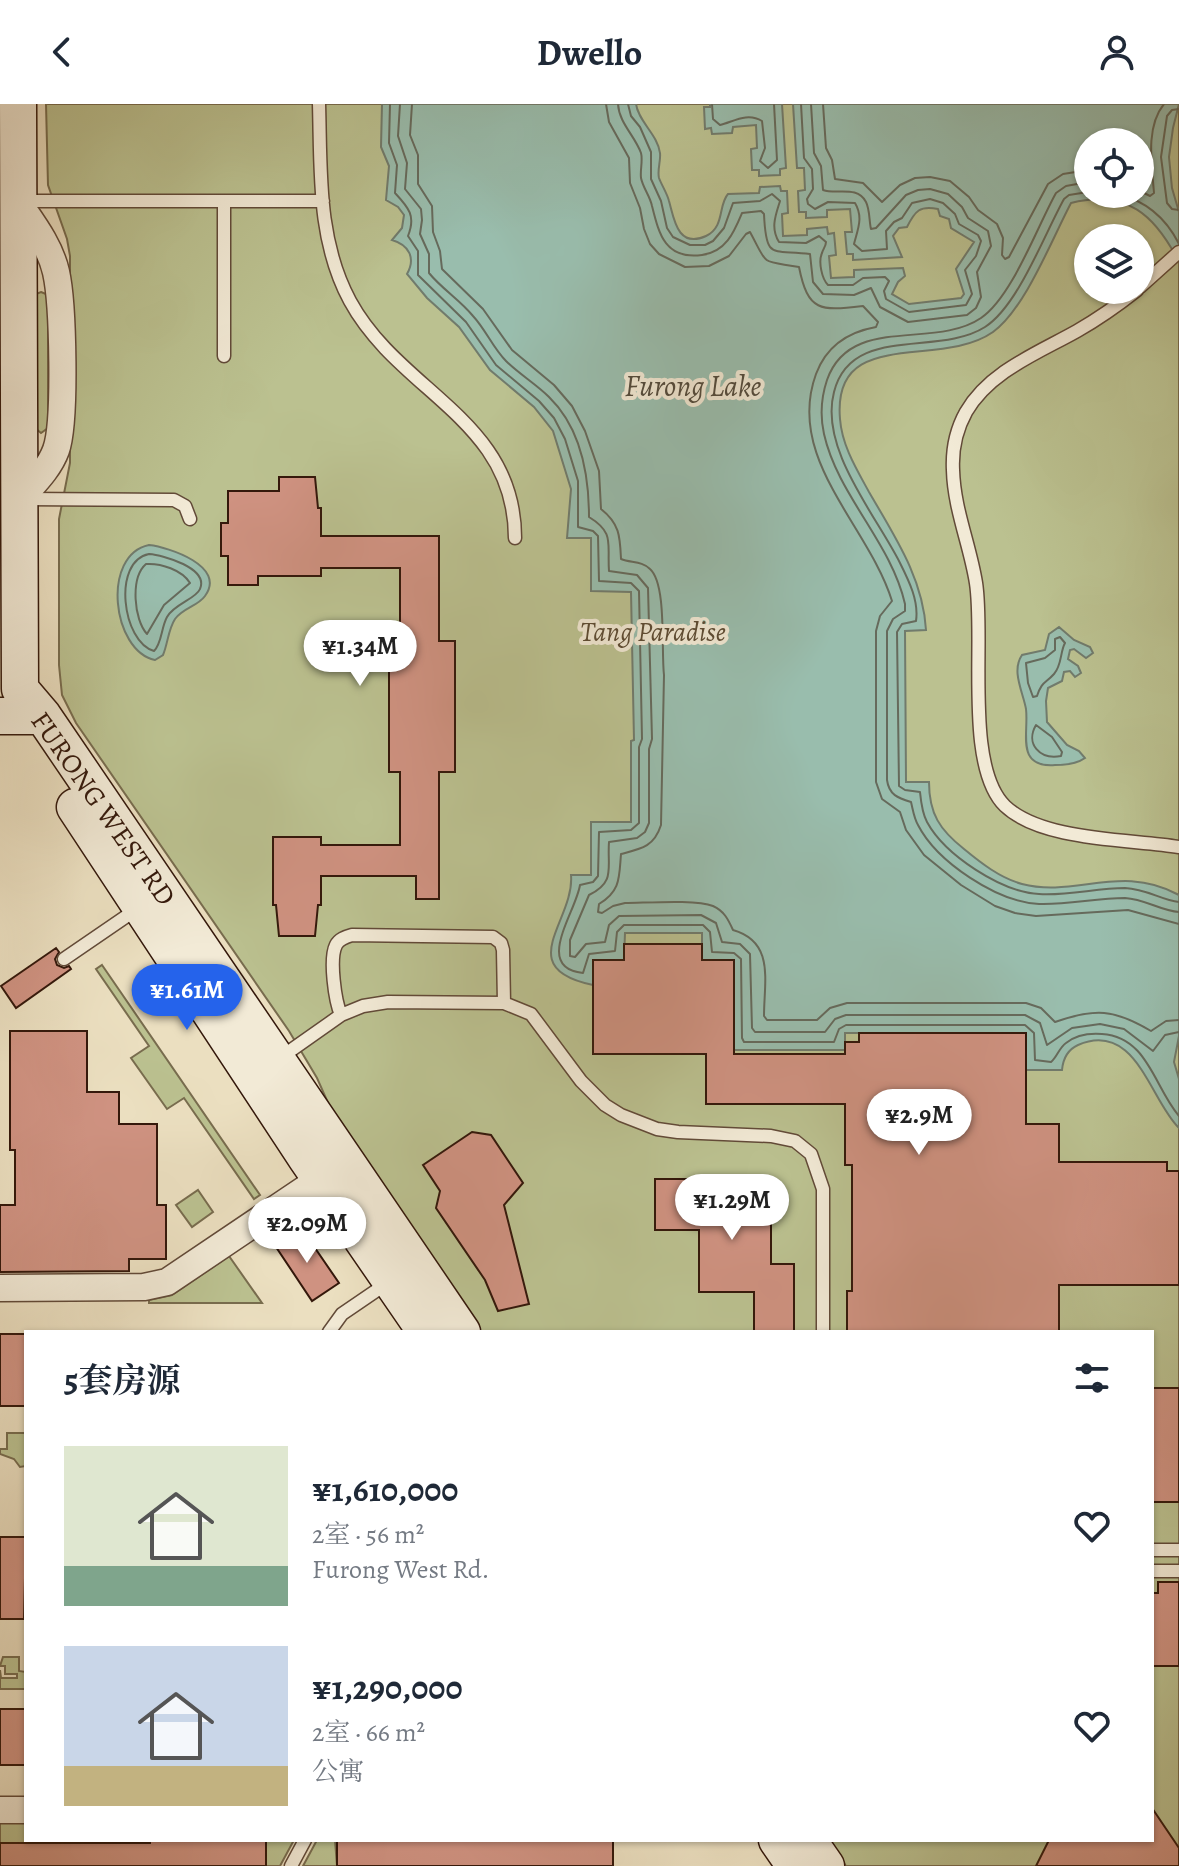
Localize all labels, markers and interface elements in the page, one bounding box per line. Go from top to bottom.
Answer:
text: Dwello [537,28,642,77]
icon: back [40,30,84,74]
icon: person [1095,30,1139,74]
map controls [1074,128,1154,304]
button: locate [1074,128,1154,208]
button: layers [1074,224,1154,304]
water label: Furong Lake [625,366,762,406]
park label: Tang Paradise [580,613,726,651]
pin: ¥1.34M [295,620,425,688]
text: ¥1.34M [322,628,398,663]
street label: FURONG WEST RD [22,704,184,913]
pin: ¥1.61M [122,964,252,1032]
text: ¥1.61M [150,972,224,1007]
pin: ¥2.9M [863,1089,975,1157]
text: ¥2.9M [885,1097,953,1132]
pin: ¥1.29M [667,1174,797,1242]
text: ¥1.29M [693,1182,771,1217]
pin: ¥2.09M [242,1197,372,1265]
text: ¥2.09M [266,1205,348,1240]
icon: filters [1070,1356,1114,1400]
text: 5套房源 [64,1357,181,1404]
text: ¥1,610,000 [312,1466,458,1513]
icon: home [128,1478,224,1574]
icon: heart [1070,1504,1114,1548]
text: 2室 · 56 m² [312,1517,424,1552]
text: Furong West Rd. [312,1552,490,1587]
text: ¥1,290,000 [312,1664,463,1711]
icon: home [128,1678,224,1774]
icon: heart [1070,1704,1114,1748]
text: 2室 · 66 m² [312,1715,425,1750]
text: 公寓 [312,1754,364,1789]

